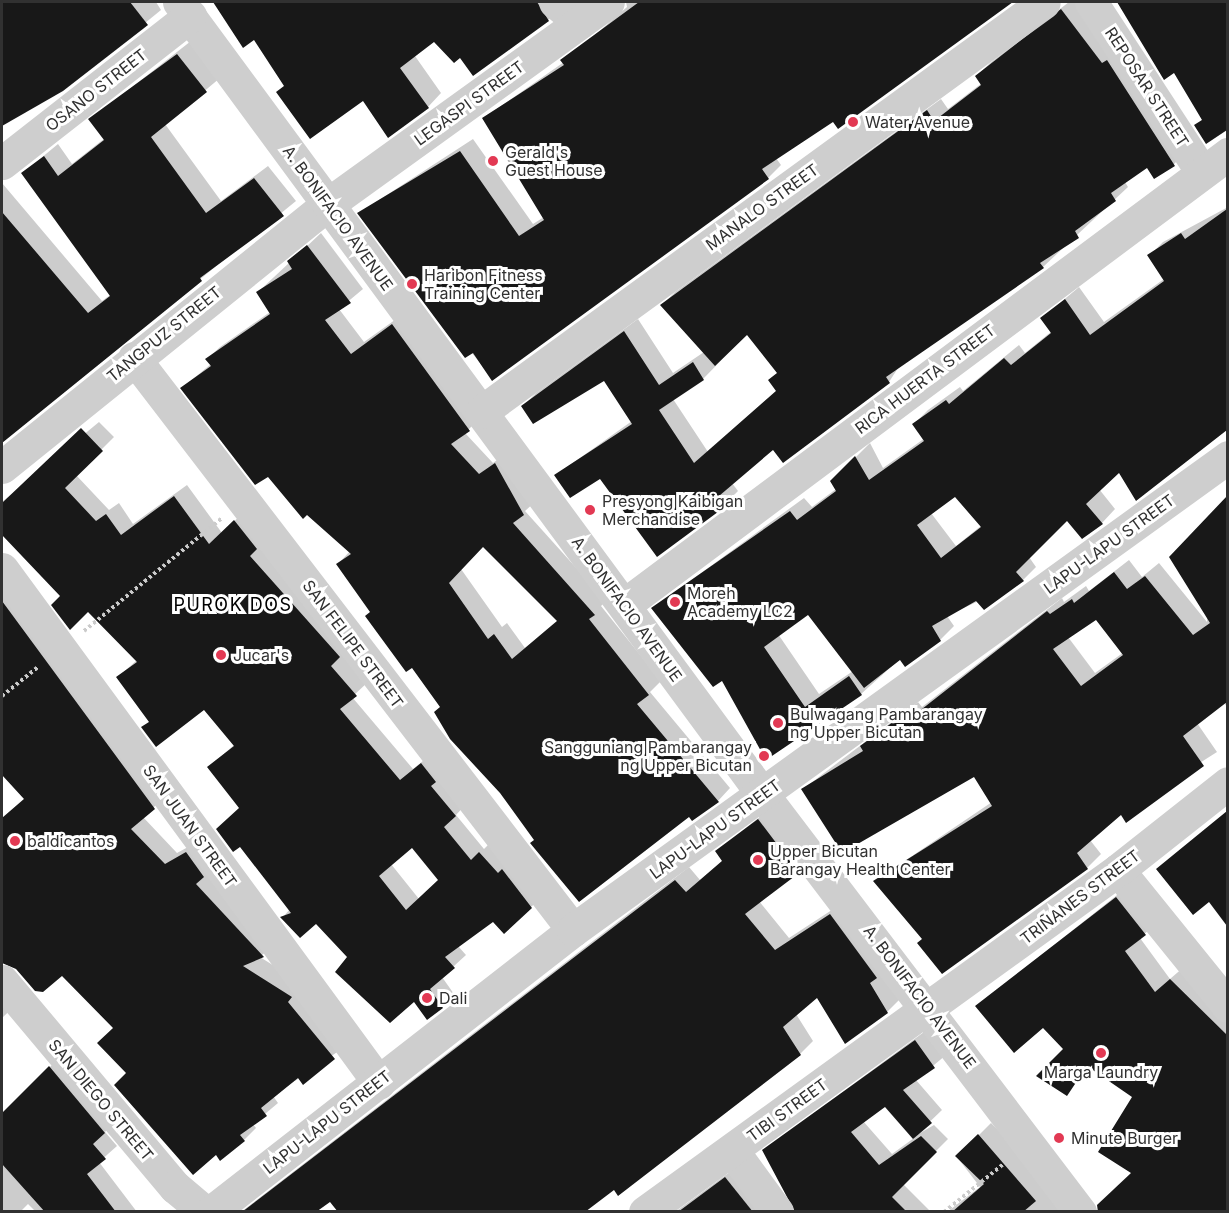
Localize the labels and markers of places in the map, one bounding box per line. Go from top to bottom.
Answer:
place label: Water Avenue [865,112,970,132]
marker: Water Avenue [846,115,860,129]
place label: Gerald's Guest House [505,142,603,180]
marker: Gerald's Guest House [486,154,500,168]
place label: Haribon Fitness Training Center [424,265,543,303]
marker: Haribon Fitness Training Center [405,277,419,291]
place label: Presyong Kaibigan Merchandise [602,491,743,529]
marker: Presyong Kaibigan Merchandise [583,503,597,517]
place label: Moreh Academy LC2 [687,583,793,621]
marker: Moreh Academy LC2 [668,595,682,609]
place label: Jucar's [233,645,289,665]
marker: Jucar's [214,648,228,662]
place label: Bulwagang Pambarangay ng Upper Bicutan [790,704,983,742]
marker: Bulwagang Pambarangay ng Upper Bicutan [771,716,785,730]
place label: Sangguniang Pambarangay ng Upper Bicutan [544,737,752,775]
marker: Sangguniang Pambarangay ng Upper Bicutan [757,749,771,763]
place label: baldicantos [27,831,114,851]
marker: baldicantos [8,834,22,848]
place label: Upper Bicutan Barangay Health Center [770,841,951,879]
marker: Upper Bicutan Barangay Health Center [751,853,765,867]
place label: Dali [439,988,467,1008]
marker: Dali [420,991,434,1005]
marker: Marga Laundry [1094,1046,1108,1060]
place label: Marga Laundry [1044,1062,1158,1082]
place label: Minute Burger [1071,1128,1178,1148]
marker: Minute Burger [1052,1131,1066,1145]

